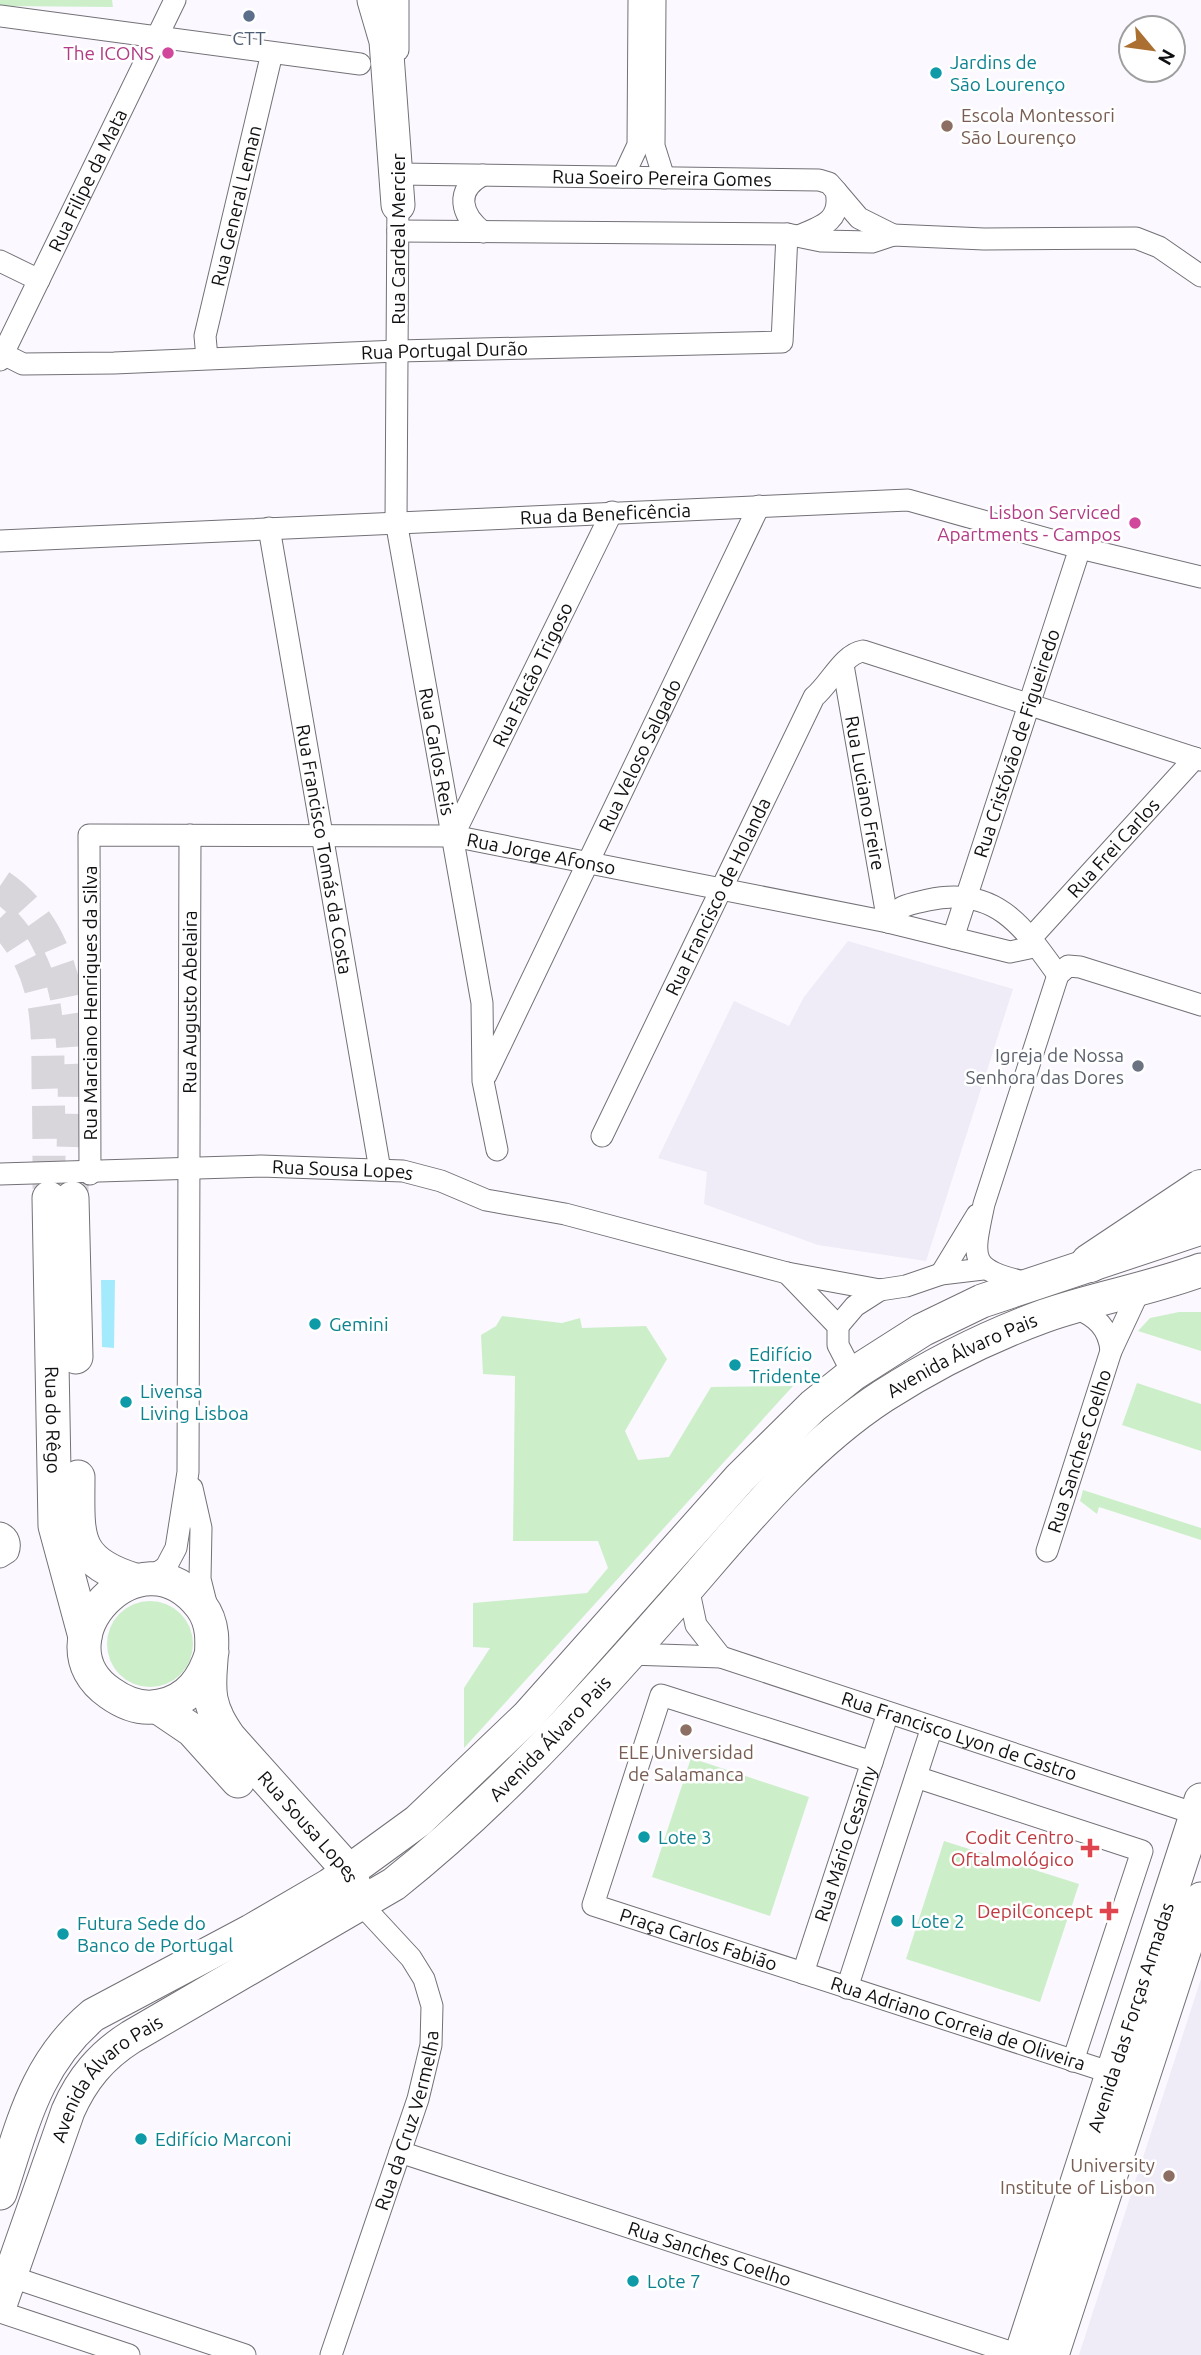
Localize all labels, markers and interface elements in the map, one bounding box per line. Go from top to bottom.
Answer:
marker: CTT [241,8,257,24]
north arrow [1117,14,1187,84]
place label: CTT [232,27,266,49]
place label: The ICONS [63,42,154,64]
marker: The ICONS [160,45,176,61]
text: N [1154,46,1180,69]
place label: Jardins de São Lourenço [950,51,1065,95]
marker: Jardins de São Lourenço [928,65,944,81]
place label: Escola Montessori São Lourenço [961,104,1115,148]
street label: Rua Filipe da Mata [43,105,131,255]
marker: Escola Montessori São Lourenço [939,118,955,134]
street label: Rua General Leman [206,123,266,288]
street label: Rua Cardeal Mercier [387,153,409,325]
street label: Rua Soeiro Pereira Gomes [552,165,772,190]
street label: Rua Portugal Durão [360,337,528,364]
street label: Rua da Beneficência [519,499,691,529]
place label: Lisbon Serviced Apartments - Campos [937,501,1121,545]
marker: Lisbon Serviced Apartments - Campos [1127,515,1143,531]
street label: Rua Falcão Trigoso [488,599,577,750]
street label: Rua Cristóvão de Figueiredo [969,626,1064,860]
street label: Rua Veloso Salgado [594,675,685,835]
street label: Rua Carlos Reis [415,686,459,817]
street label: Rua Luciano Freire [841,714,890,872]
street label: Rua Francisco Tomás da Costa [292,723,357,976]
street label: Rua Francisco de Holanda [661,794,775,999]
street label: Rua Frei Carlos [1063,794,1164,902]
street label: Rua Jorge Afonso [465,828,618,879]
street label: Rua Marciano Henriques da Silva [79,865,101,1141]
street label: Rua Augusto Abelaira [178,910,201,1094]
place label: Igreja de Nossa Senhora das Dores [966,1044,1124,1088]
marker: Igreja de Nossa Senhora das Dores [1130,1058,1146,1074]
street label: Rua Sousa Lopes [272,1155,416,1184]
street label: Avenida Álvaro Pais [882,1309,1040,1402]
place label: Gemini [329,1313,389,1335]
marker: Gemini [307,1316,323,1332]
place label: Edifício Tridente [749,1343,821,1387]
marker: Edifício Tridente [727,1357,743,1373]
street label: Rua do Rêgo [41,1366,65,1474]
street label: Rua Sanches Coelho [1043,1366,1115,1536]
place label: Livensa Living Lisboa [140,1380,249,1424]
marker: Livensa Living Lisboa [118,1394,134,1410]
street label: Avenida Álvaro Pais [485,1671,615,1806]
street label: Rua Francisco Lyon de Castro [839,1687,1080,1785]
marker: ELE Universidad de Salamanca [678,1722,694,1738]
place label: ELE Universidad de Salamanca [618,1741,754,1785]
street label: Rua Mário Cesariny [810,1763,881,1924]
street label: Rua Sousa Lopes [254,1766,363,1885]
place label: Lote 3 [658,1826,712,1848]
place label: Codit Centro Oftalmológico [951,1826,1074,1870]
marker: Lote 3 [636,1829,652,1845]
marker: Codit Centro Oftalmológico [1080,1838,1100,1858]
place label: DepilConcept [977,1900,1094,1922]
street label: Avenida das Forças Armadas [1083,1900,1178,2135]
marker: DepilConcept [1099,1901,1119,1921]
street label: Praça Carlos Fabião [617,1903,780,1975]
place label: Lote 2 [911,1910,965,1932]
place label: Futura Sede do Banco de Portugal [77,1912,233,1956]
marker: Lote 2 [889,1913,905,1929]
marker: Futura Sede do Banco de Portugal [55,1926,71,1942]
street label: Rua Adriano Correia de Oliveira [828,1972,1088,2075]
street label: Avenida Álvaro Pais [47,2010,166,2145]
street label: Rua da Cruz Vermelha [370,2030,443,2213]
place label: Edifício Marconi [155,2128,292,2150]
marker: Edifício Marconi [133,2131,149,2147]
place label: University Institute of Lisbon [1000,2154,1155,2198]
marker: University Institute of Lisbon [1161,2168,1177,2184]
street label: Rua Sanches Coelho [625,2217,794,2291]
place label: Lote 7 [647,2270,701,2292]
marker: Lote 7 [625,2273,641,2289]

